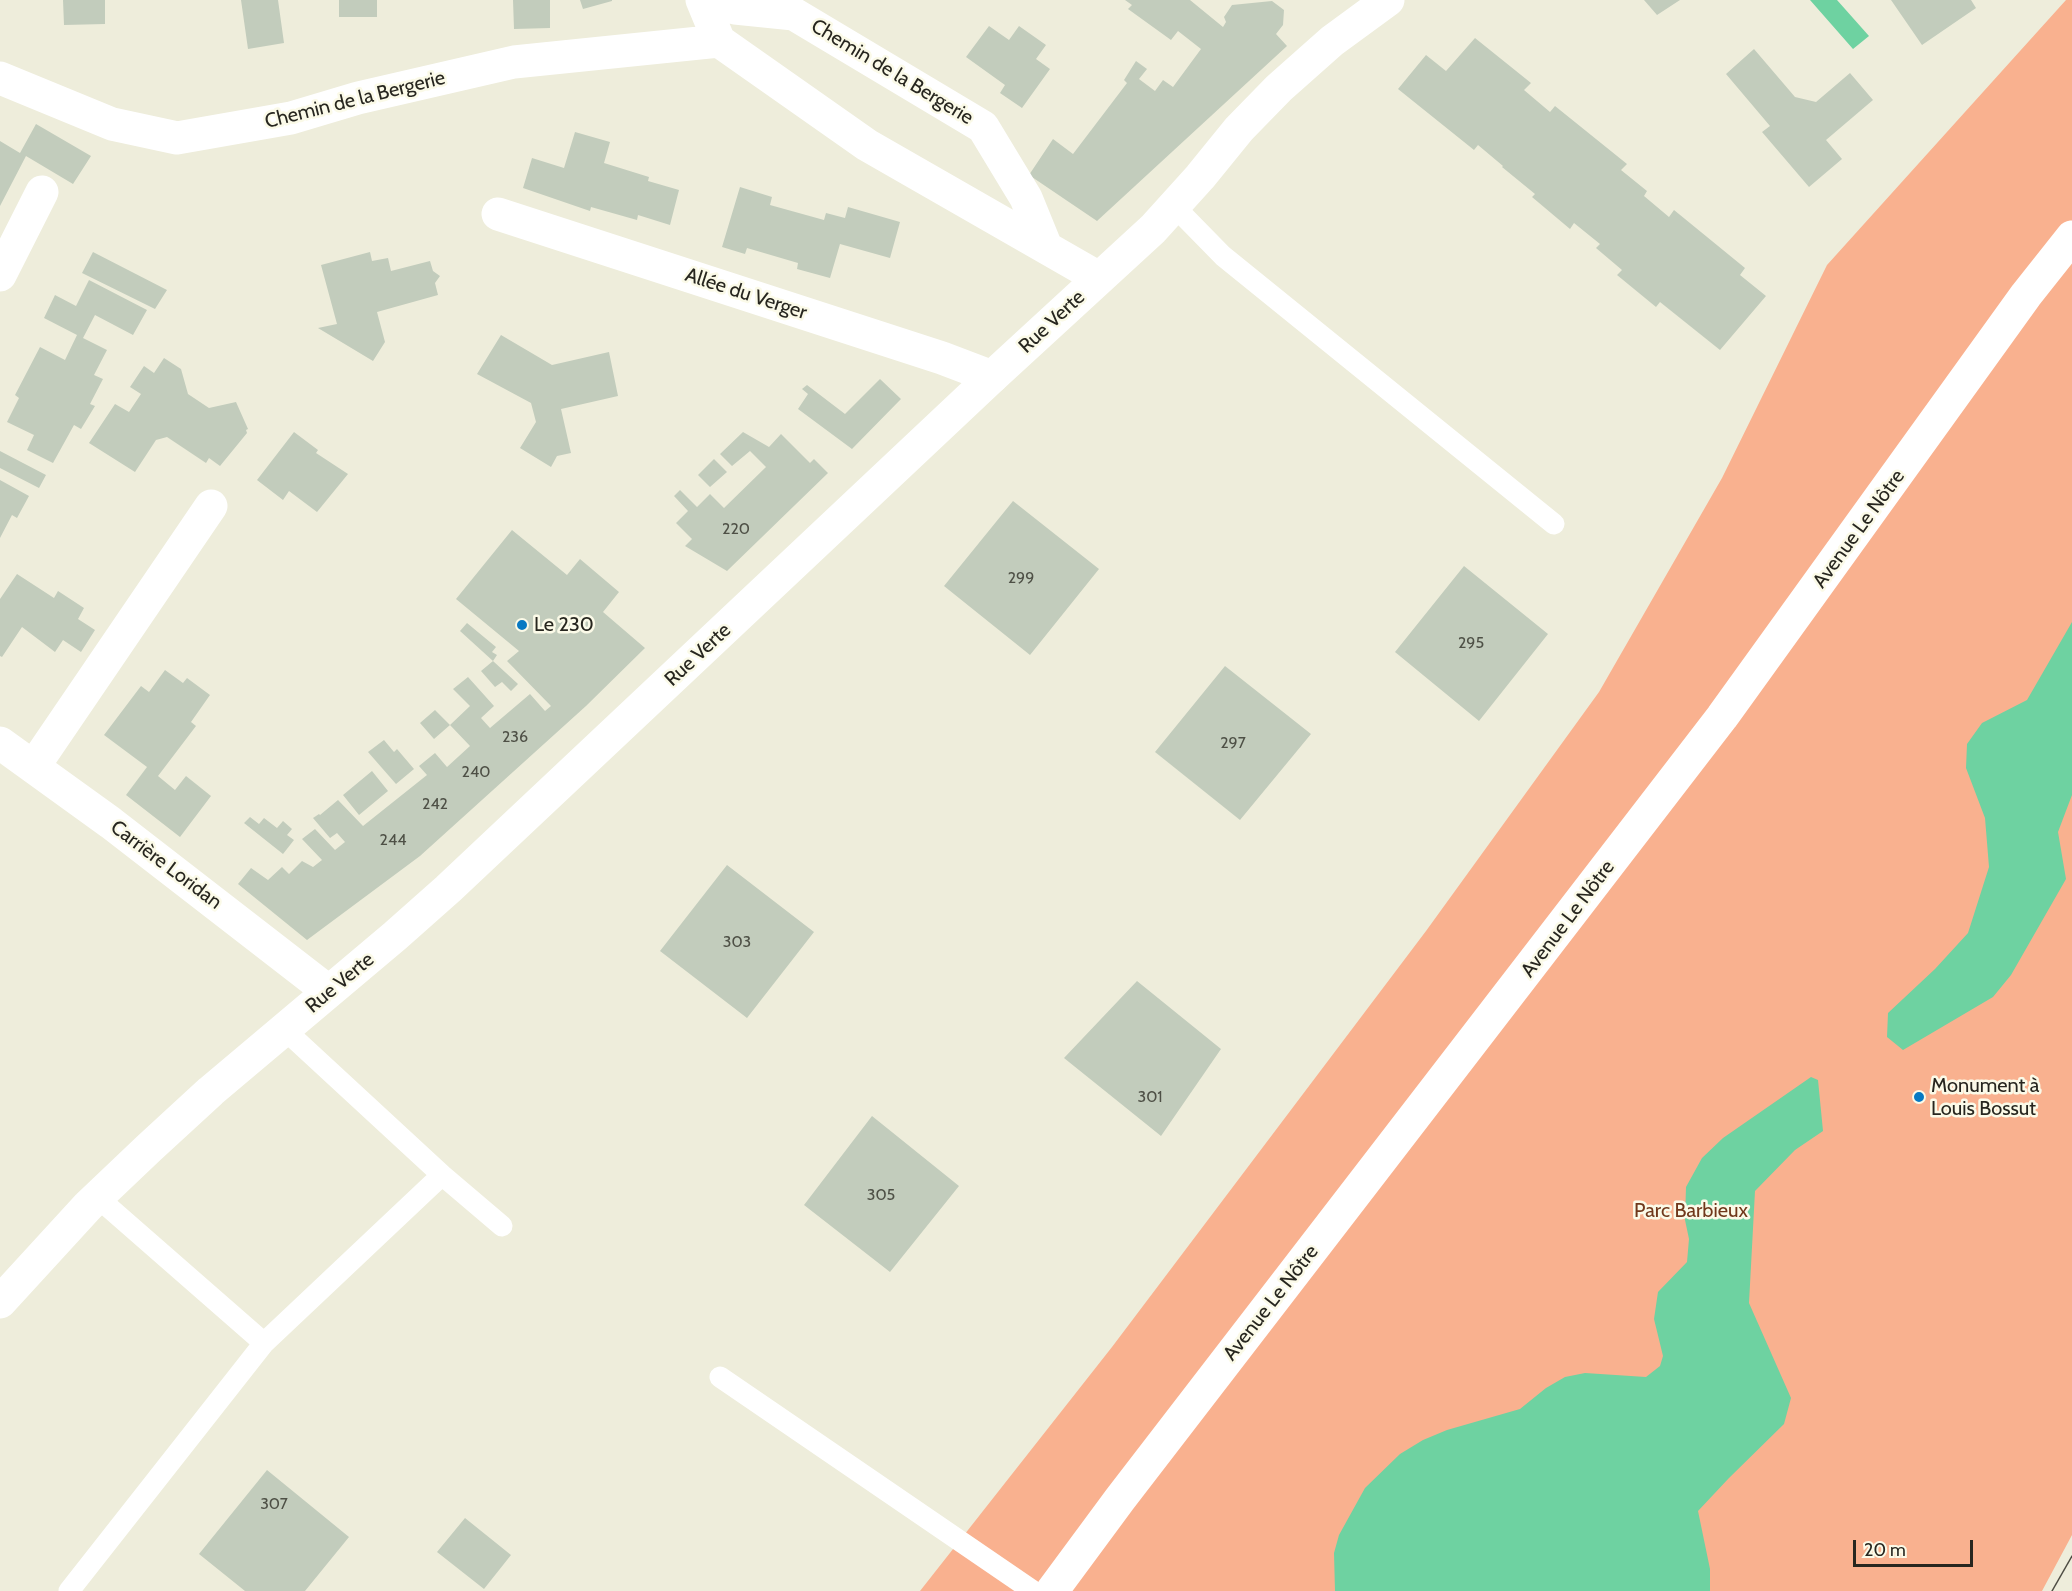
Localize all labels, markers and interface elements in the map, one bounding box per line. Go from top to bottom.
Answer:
street label: Chemin de la Bergerie [807,14,977,130]
street label: Chemin de la Bergerie [262,66,448,134]
street label: Allée du Verger [682,263,810,325]
street label: Rue Verte [1014,285,1090,359]
street label: Avenue Le Nôtre [1808,465,1910,593]
house number: 220 [722,519,750,539]
house number: 299 [1008,568,1034,588]
place label: Le 230 [534,613,594,637]
marker: Le 230 [515,618,529,632]
street label: Rue Verte [660,618,736,692]
house number: 295 [1458,633,1484,653]
house number: 236 [502,727,528,747]
house number: 297 [1220,733,1246,753]
house number: 240 [462,762,490,782]
house number: 242 [422,794,448,814]
street label: Carrière Loridan [106,815,226,915]
house number: 244 [380,830,406,850]
street label: Avenue Le Nôtre [1516,856,1620,982]
house number: 303 [723,932,751,952]
street label: Rue Verte [301,948,379,1018]
place label: Monument à Louis Bossut [1931,1074,2039,1121]
house number: 301 [1137,1087,1163,1107]
marker: Monument à Louis Bossut [1912,1090,1926,1104]
house number: 305 [867,1185,895,1205]
park label: Parc Barbieux [1634,1199,1748,1223]
street label: Avenue Le Nôtre [1218,1240,1324,1366]
house number: 307 [260,1494,288,1514]
scale bar [1856,1528,1976,1566]
text: 20 m [1864,1539,1906,1561]

